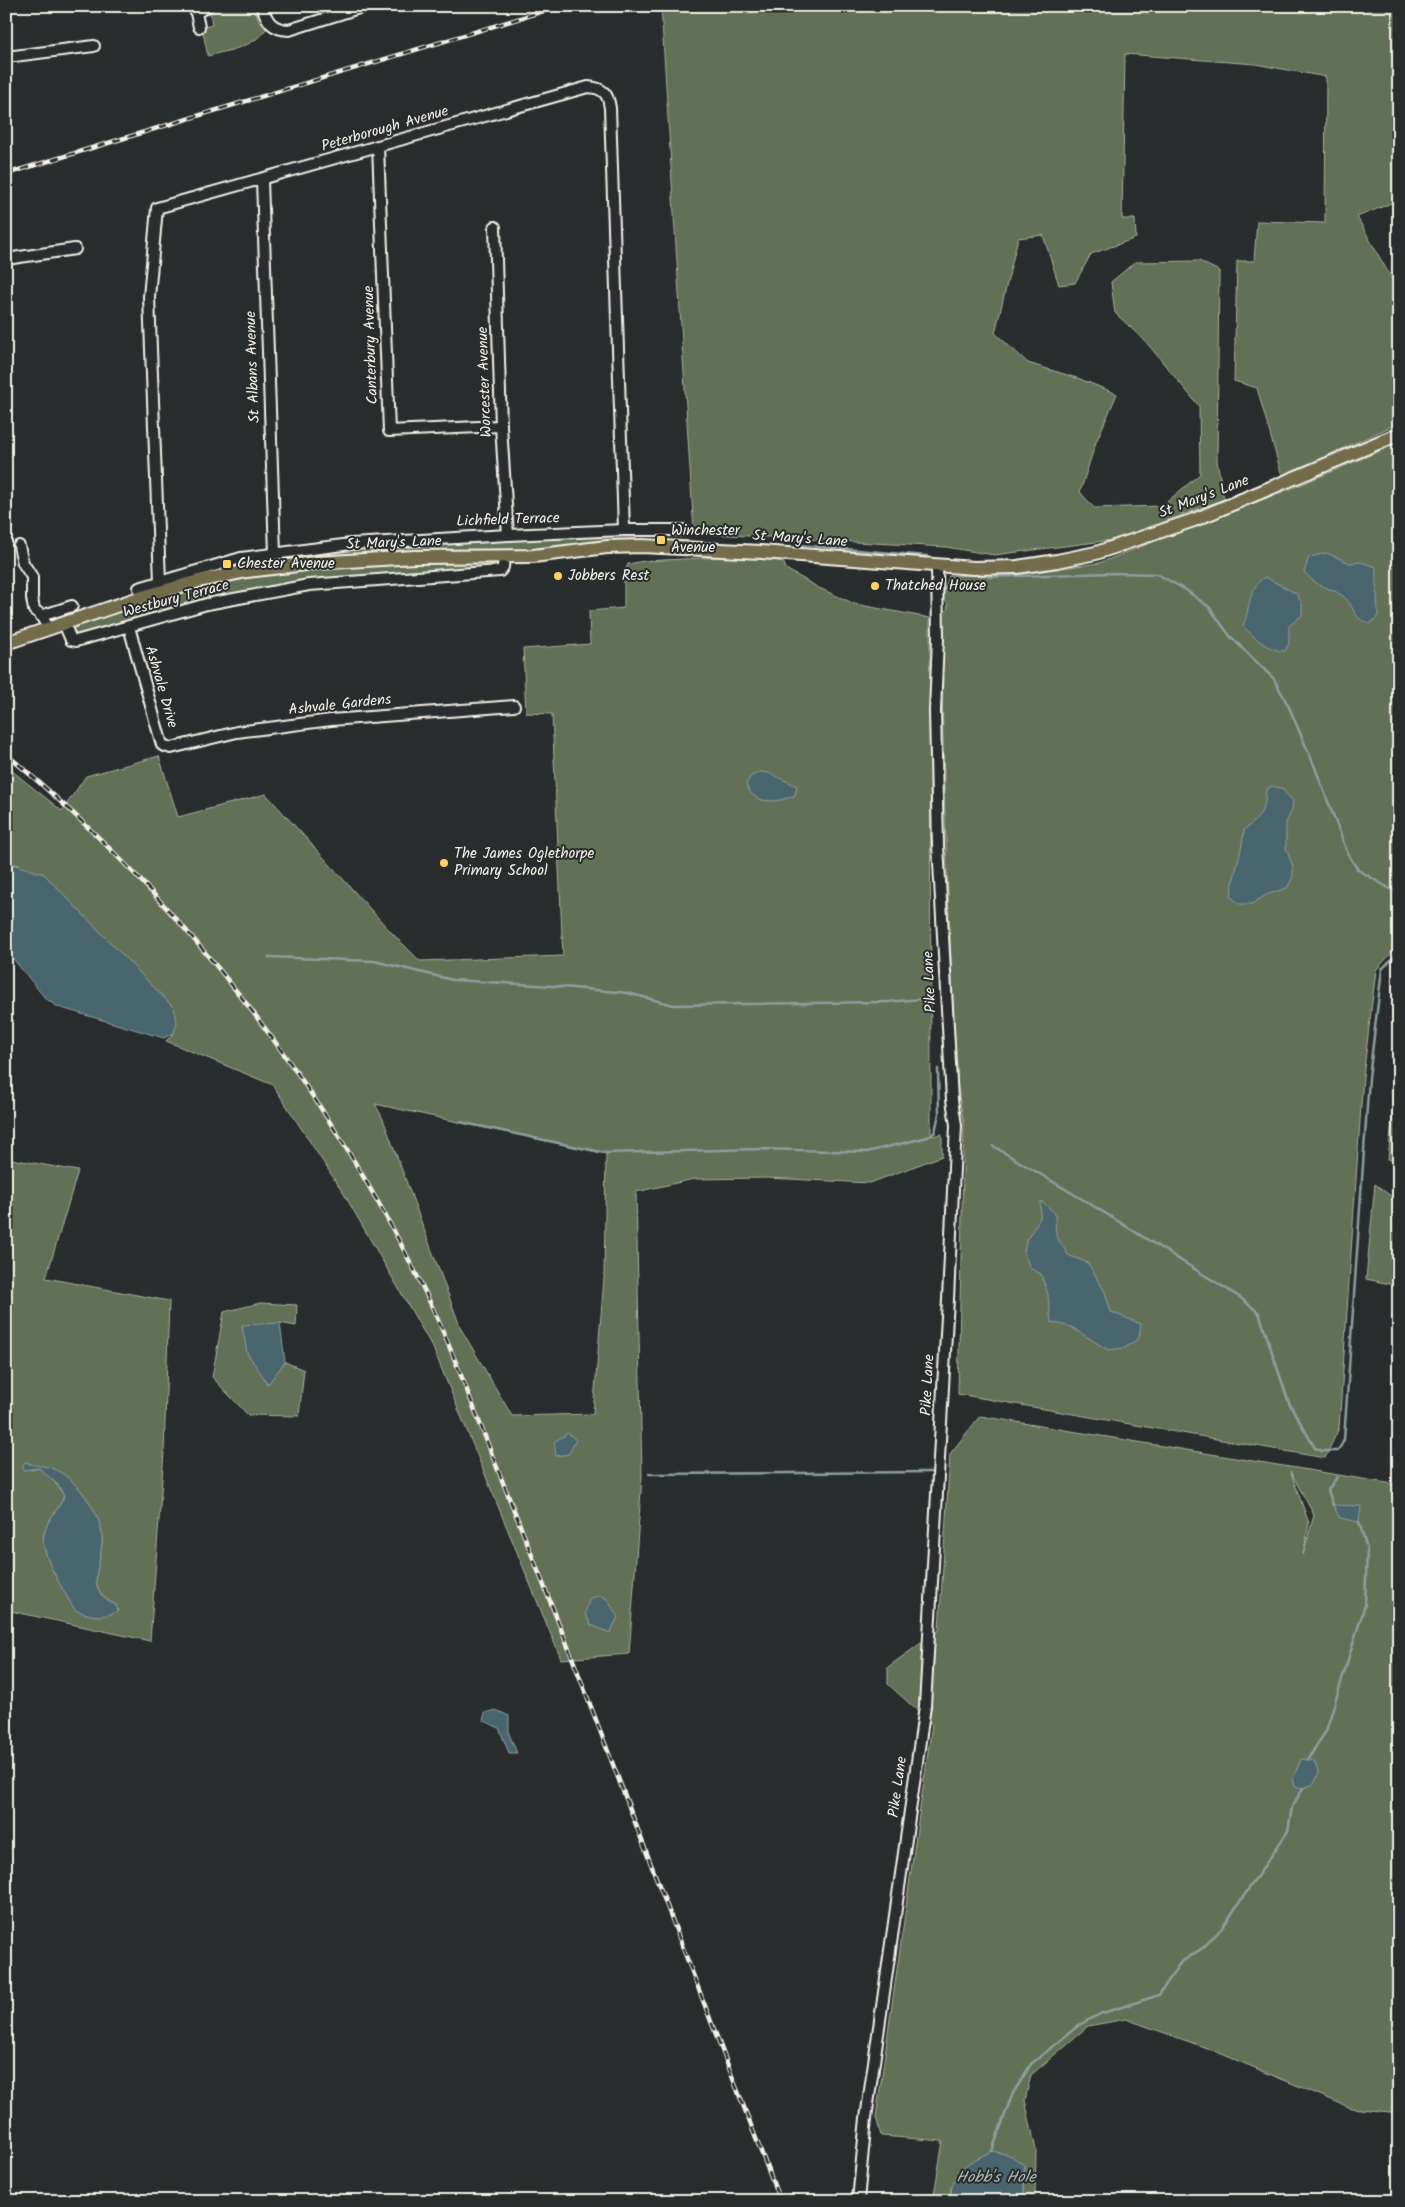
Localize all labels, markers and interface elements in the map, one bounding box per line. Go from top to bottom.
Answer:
street label: Peterborough Avenue [319,99,452,159]
street label: Canterbury Avenue [357,285,385,405]
street label: St Albans Avenue [239,310,267,423]
street label: Worcester Avenue [471,326,499,438]
street label: St Mary's Lane [1155,469,1253,525]
street label: Lichfield Terrace [456,506,560,534]
place label: Winchester Avenue [671,519,741,560]
street label: St Mary's Lane [752,524,849,554]
street label: St Mary's Lane [346,529,442,557]
marker: Winchester Avenue [655,534,667,546]
place label: Chester Avenue [237,552,335,576]
marker: Chester Avenue [221,558,233,570]
place label: Jobbers Rest [568,564,650,588]
marker: Jobbers Rest [552,570,564,582]
street label: Westbury Terrace [120,573,232,625]
place label: Thatched House [885,574,986,598]
marker: Thatched House [869,580,881,592]
street label: Ashvale Drive [138,643,184,731]
street label: Ashvale Gardens [287,688,393,722]
place label: The James Oglethorpe Primary School [454,842,595,883]
marker: The James Oglethorpe Primary School [438,857,450,869]
street label: Pike Lane [916,950,944,1013]
street label: Pike Lane [914,1353,942,1416]
street label: Pike Lane [882,1755,914,1819]
water label: Hobb's Hole [956,2165,1037,2190]

